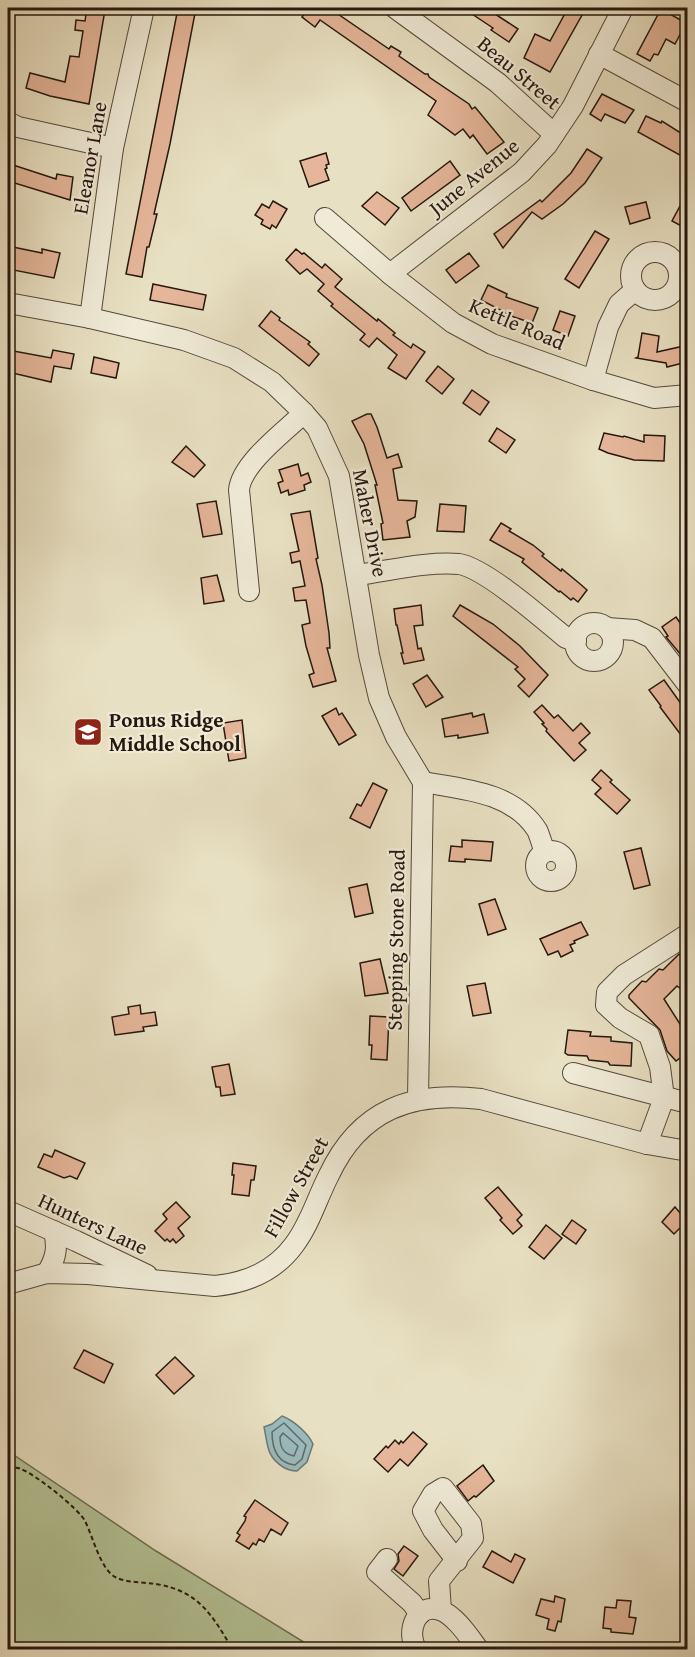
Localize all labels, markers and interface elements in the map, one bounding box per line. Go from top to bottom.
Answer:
street label: Beau Street [471,28,568,117]
street label: Eleanor Lane [64,99,115,217]
street label: June Avenue [419,130,526,225]
street label: Kettle Road [464,289,571,358]
street label: Maher Drive [345,466,396,580]
place label: Ponus Ridge Middle School [109,704,241,759]
school or university icon: Ponus Ridge Middle School [72,716,104,748]
street label: Stepping Stone Road [378,848,413,1031]
street label: Fillow Street [255,1130,336,1243]
street label: Hunters Lane [33,1185,153,1263]

